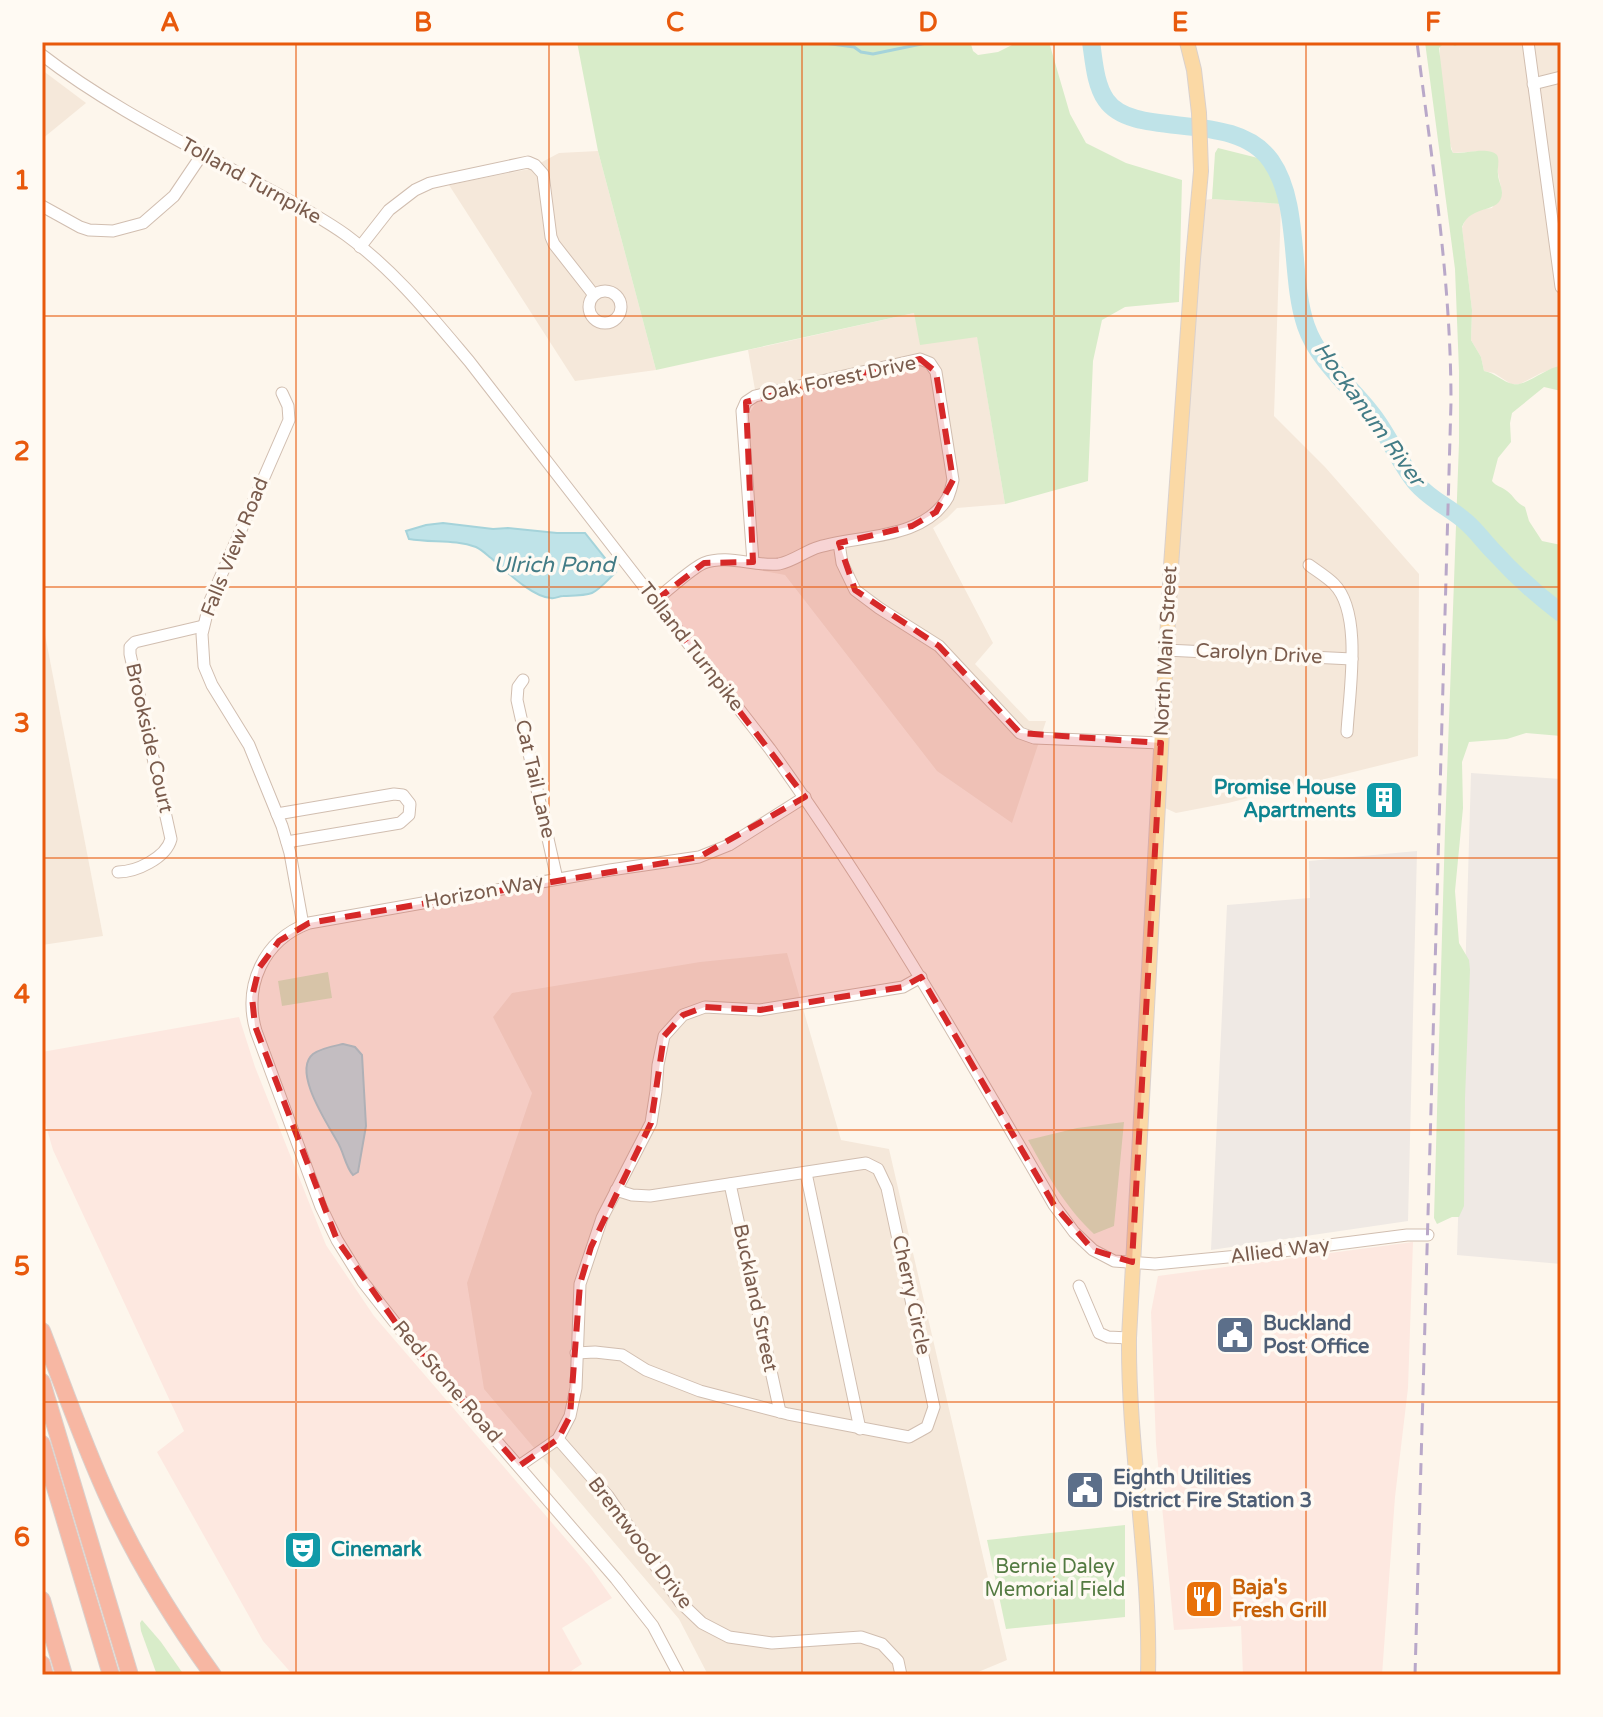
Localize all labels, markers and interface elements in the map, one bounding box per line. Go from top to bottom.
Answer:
text: A [160,7,180,38]
text: B [414,7,432,38]
text: C [666,7,684,38]
text: D [918,7,938,38]
text: E [1172,7,1188,38]
text: F [1425,7,1441,38]
street label: Tolland Turnpike [177,132,325,230]
text: 1 [14,165,30,196]
water label: Hockanum River [1308,337,1431,493]
street label: Oak Forest Drive [760,351,918,407]
text: 2 [14,436,30,467]
street label: Falls View Road [196,474,274,620]
water label: Ulrich Pond [493,552,618,578]
street label: North Main Street [1150,565,1182,737]
street label: Tolland Turnpike [633,578,749,716]
street label: Carolyn Drive [1195,639,1323,669]
street label: Brookside Court [120,661,178,816]
text: 3 [14,708,30,739]
street label: Cat Tail Lane [510,717,560,841]
place label: Promise House Apartments [1214,776,1356,823]
building icon: Promise House Apartments [1363,779,1405,821]
street label: Horizon Way [423,870,546,914]
text: 4 [14,979,30,1010]
street label: Buckland Street [728,1222,782,1375]
street label: Cherry Circle [887,1233,935,1357]
street label: Allied Way [1229,1233,1331,1269]
text: 5 [14,1251,30,1282]
place label: Buckland Post Office [1263,1312,1369,1359]
public building icon: Buckland Post Office [1214,1314,1256,1356]
street label: Red Stone Road [387,1316,507,1448]
place label: Eighth Utilities District Fire Station 3 [1113,1466,1312,1513]
public building icon: Eighth Utilities District Fire Station 3 [1064,1469,1106,1511]
street label: Brentwood Drive [583,1472,697,1614]
text: 6 [14,1522,30,1553]
theatre icon: Cinemark [282,1529,324,1571]
place label: Cinemark [331,1538,422,1562]
park label: Bernie Daley Memorial Field [985,1555,1125,1602]
place label: Baja's Fresh Grill [1232,1576,1327,1623]
restaurant icon: Baja's Fresh Grill [1183,1578,1225,1620]

